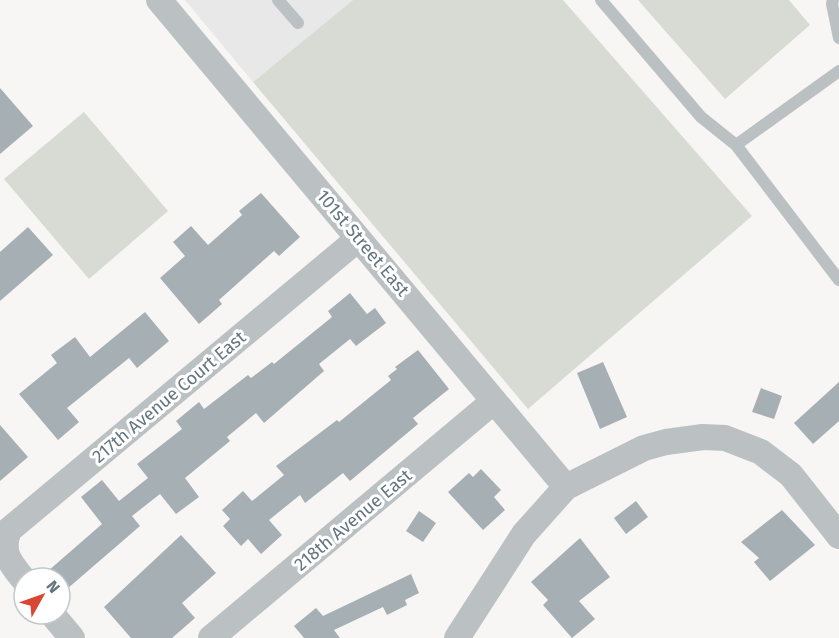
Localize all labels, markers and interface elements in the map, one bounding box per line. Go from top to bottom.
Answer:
street label: 101st Street East [312,185,414,301]
street label: 217th Avenue Court East [88,326,251,468]
street label: 218th Avenue East [290,464,417,575]
north arrow [12,566,72,626]
text: N [42,577,64,597]

